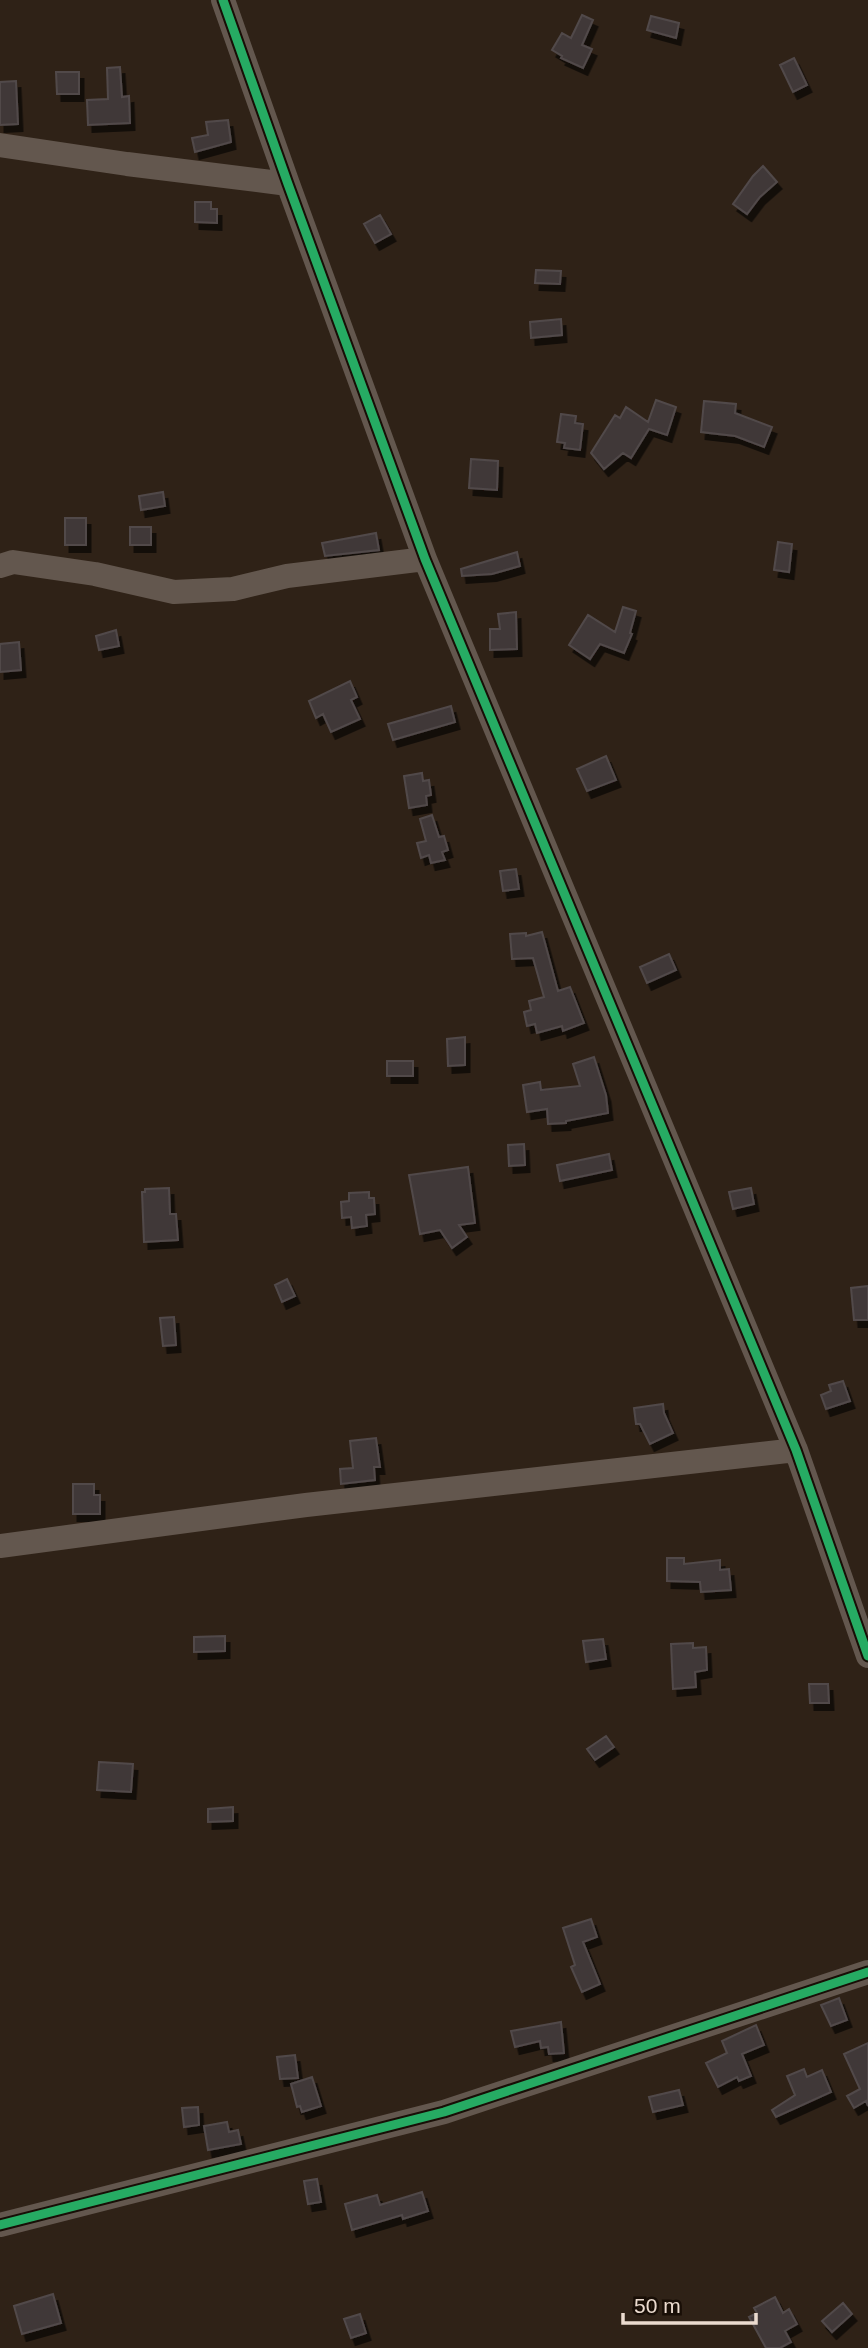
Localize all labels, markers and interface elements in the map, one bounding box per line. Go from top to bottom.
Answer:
scale bar [623,2282,756,2326]
text: 50 m [634,2294,681,2317]

